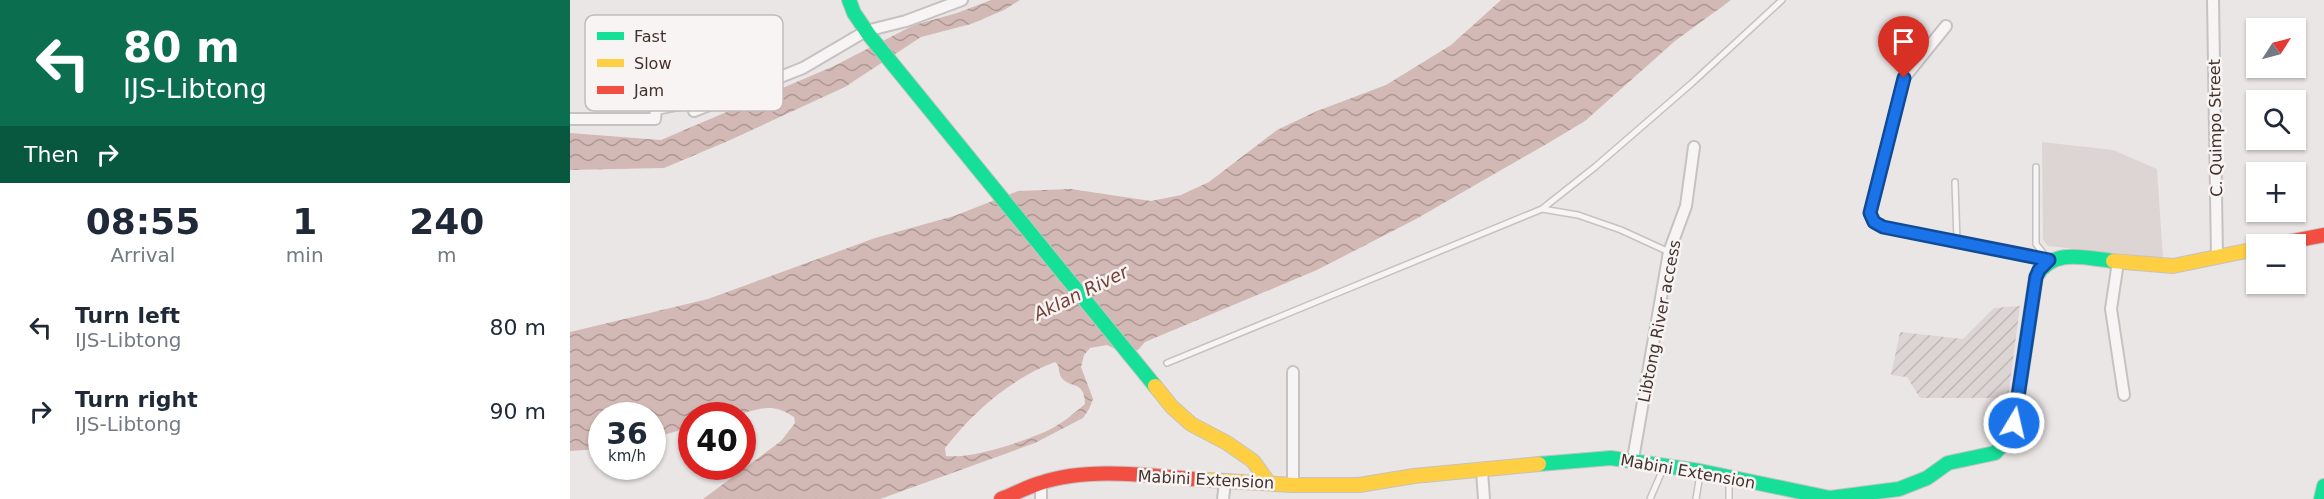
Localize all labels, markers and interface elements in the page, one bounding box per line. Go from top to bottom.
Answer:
legend [585,15,783,111]
pin [1878,16,1929,78]
north arrow [2246,18,2306,78]
map controls [2246,18,2306,294]
text: 80 m [123,23,240,72]
icon: left [24,24,102,102]
icon: arrive [1887,25,1920,58]
text: Fast [634,27,666,46]
text: Slow [634,54,671,73]
street label: C. Quimpo Street [2205,59,2226,197]
text: IJS-Libtong [123,73,267,104]
text: Jam [633,81,664,100]
button: search [2246,90,2306,150]
icon: right [91,138,124,171]
text: Then [24,142,79,167]
button: + [2246,162,2306,222]
text: 08:55 [86,201,200,242]
text: 1 [292,201,317,242]
text: 240 [409,201,484,242]
button: − [2246,234,2306,294]
street label: Libtong River access [1634,238,1685,404]
text: Arrival [110,243,175,267]
text: min [286,243,324,267]
text: m [437,243,457,267]
water label: Aklan River [1029,260,1133,325]
text: Turn left [75,303,180,328]
icon: left [24,311,57,344]
text: 80 m [490,315,546,340]
text: IJS-Libtong [75,328,182,352]
text: Turn right [75,387,198,412]
position arrow [1982,391,2046,455]
icon: right [24,395,57,428]
text: 90 m [490,399,546,424]
speed limit sign: 40 [678,402,756,480]
text: IJS-Libtong [75,412,182,436]
text: 36 [606,416,648,451]
text: km/h [608,447,646,465]
street label: Mabini Extension [1619,450,1757,493]
street label: Mabini Extension [1137,466,1275,493]

